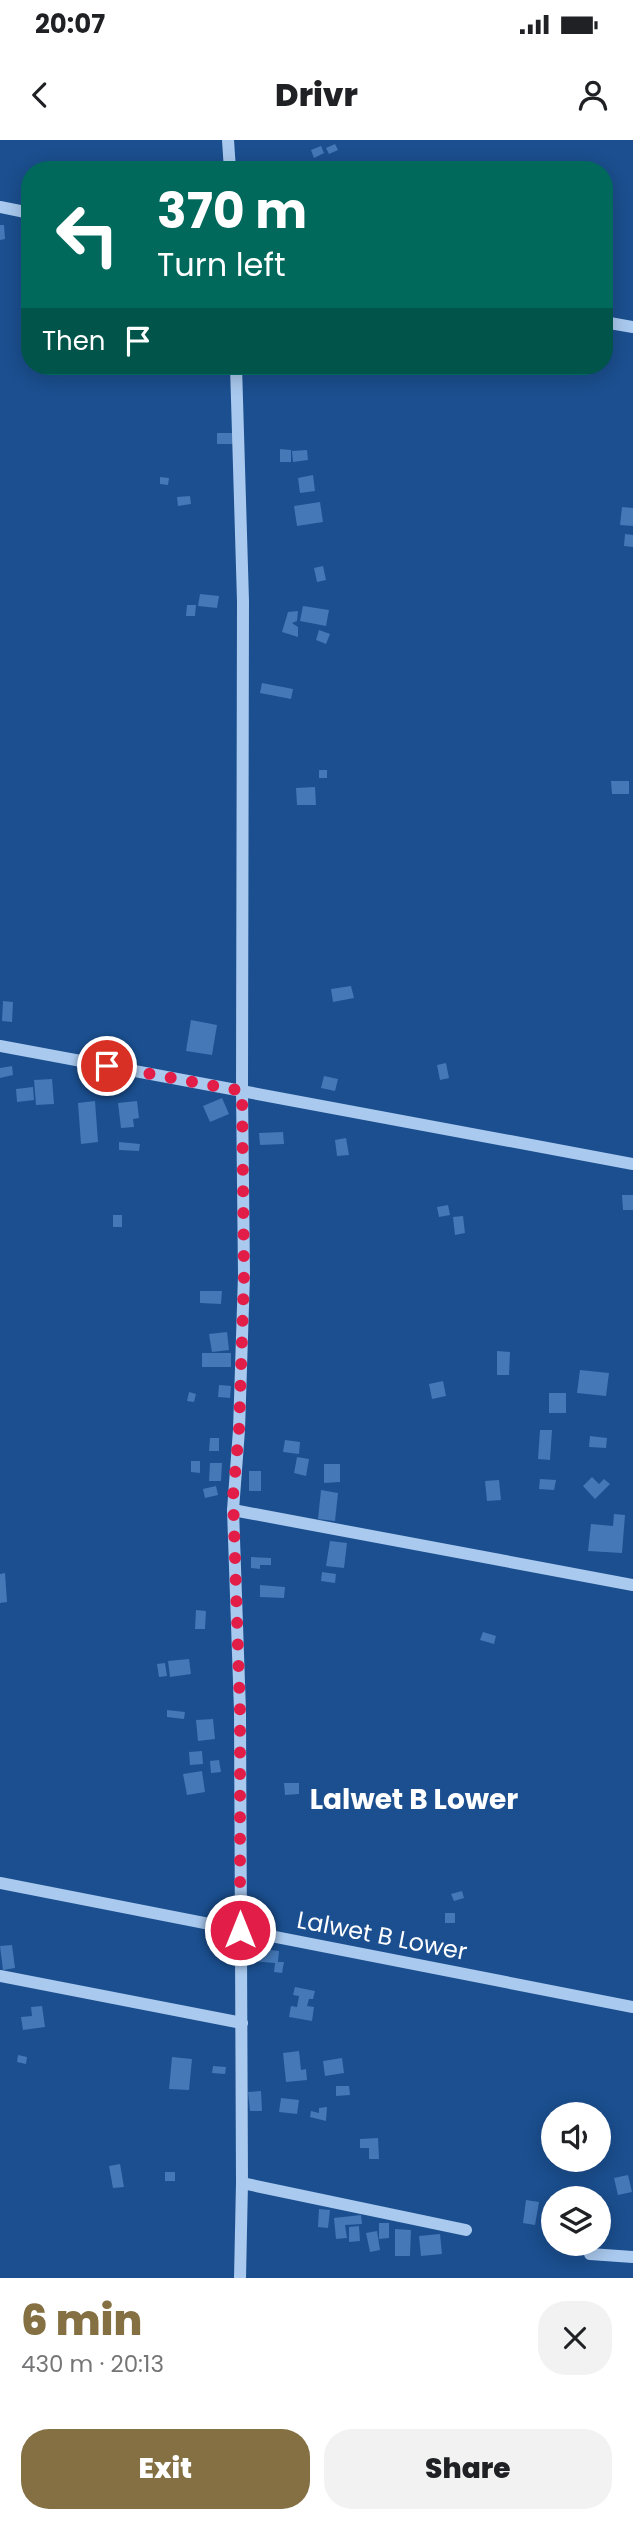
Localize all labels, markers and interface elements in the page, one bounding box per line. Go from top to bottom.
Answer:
text: 20:07 [35,6,105,42]
text: Drivr [275,72,358,117]
icon: back [21,76,59,114]
icon: person [574,76,612,114]
text: 370 m [157,177,307,245]
icon: left [42,189,133,280]
text: Turn left [157,242,286,287]
icon: arrive [119,322,157,360]
text: Then [42,323,105,359]
pin [77,1036,137,1096]
icon: arrive [88,1047,126,1085]
district label: Lalwet B Lower [310,1780,518,1819]
position arrow [203,1893,277,1967]
street label: Lalwet B Lower [294,1903,470,1968]
map controls [541,2102,611,2256]
button: sound [541,2102,611,2172]
button: layers [541,2186,611,2256]
text: 6 min [21,2291,142,2350]
button: close [538,2301,612,2375]
text: 430 m · 20:13 [21,2348,164,2380]
button: Exit [21,2429,310,2509]
button: Share [324,2429,612,2509]

